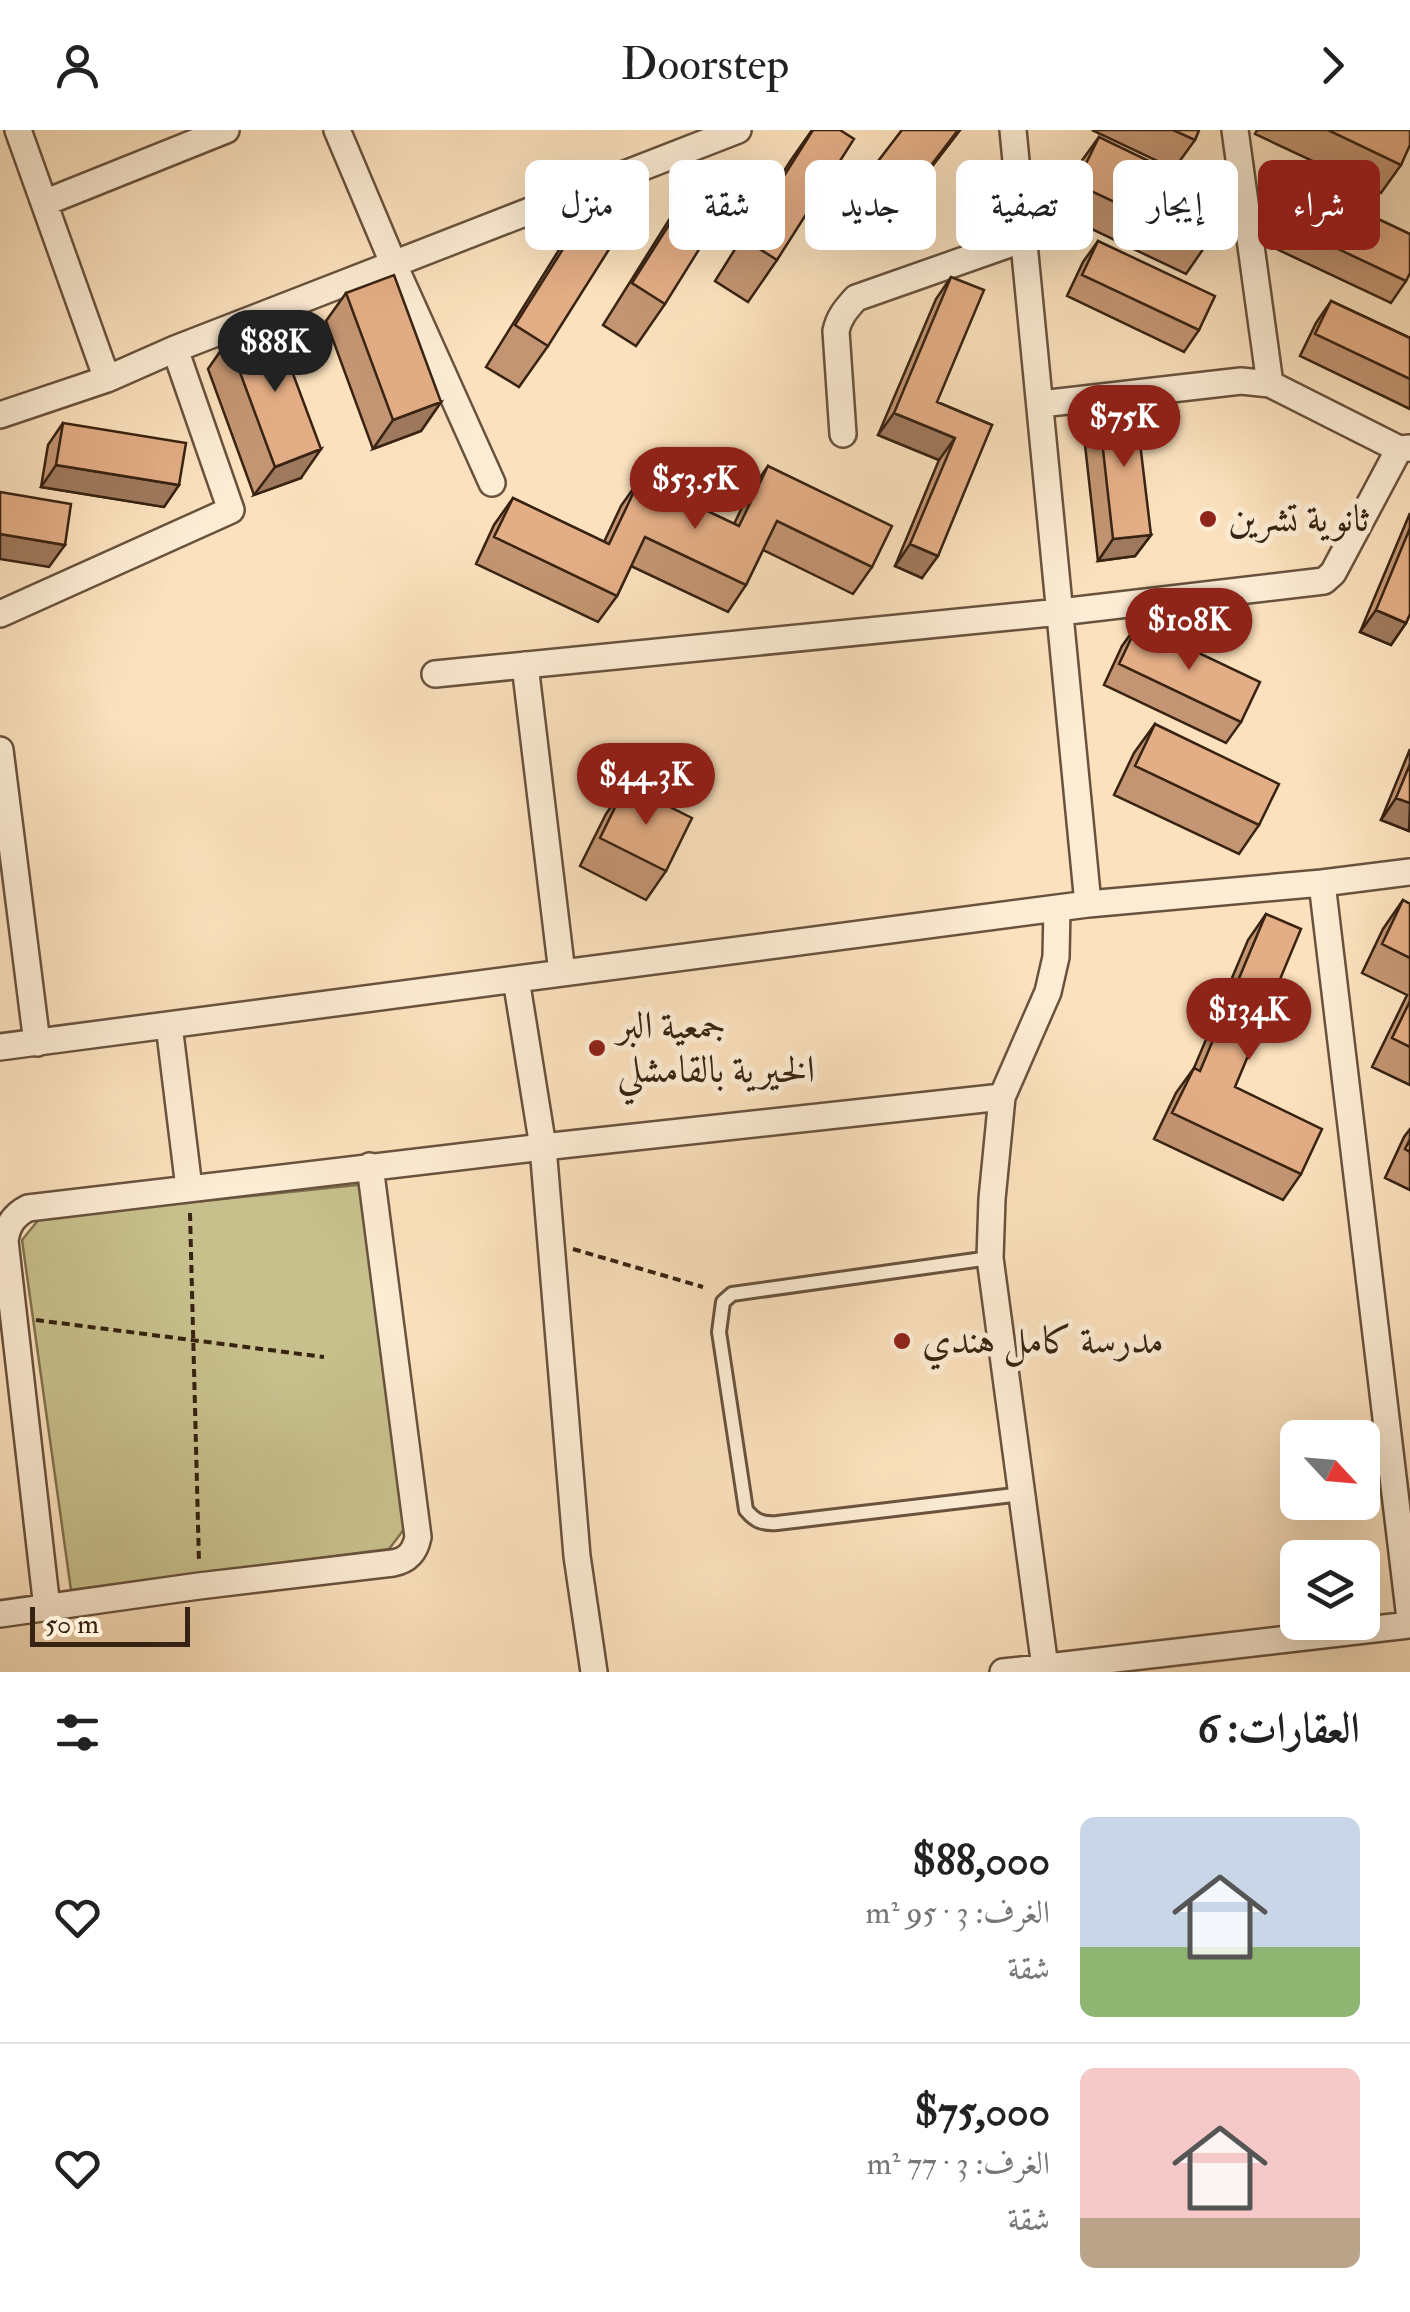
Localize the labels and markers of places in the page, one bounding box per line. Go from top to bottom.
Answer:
pin: $88K [216,310,334,395]
pin: $75K [1065,385,1183,470]
pin: $53.5K [614,447,776,532]
place label: ثانوية تشرين [1228,495,1370,543]
marker: ثانوية تشرين [1197,508,1219,530]
pin: $108K [1119,588,1259,673]
pin: $44.3K [565,743,727,828]
pin: $134K [1179,978,1319,1063]
place label: جمعية البر الخيرية بالقامشلي [613,1002,815,1106]
marker: جمعية البر الخيرية بالقامشلي [586,1037,608,1059]
place label: مدرسة كامل هندي [922,1317,1164,1371]
marker: مدرسة كامل هندي [891,1330,913,1352]

